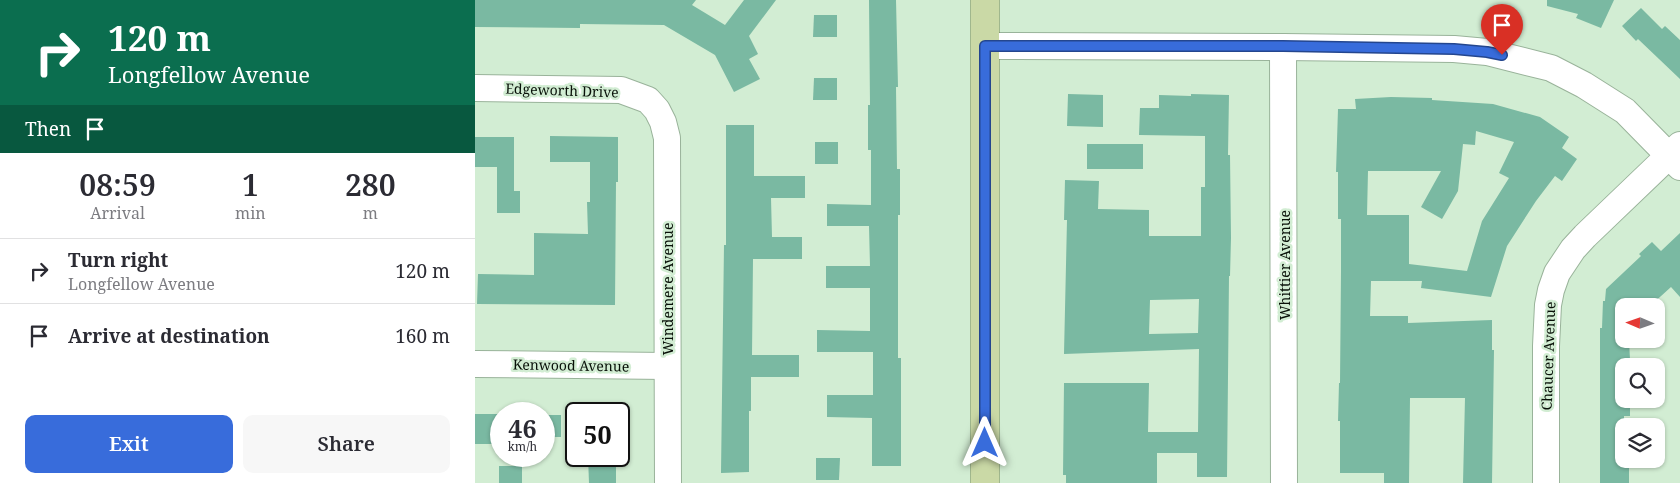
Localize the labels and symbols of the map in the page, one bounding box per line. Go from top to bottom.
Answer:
pin [1481,4,1523,55]
street label: Edgeworth Drive [505,79,619,101]
street label: Whittier Avenue [1275,210,1294,320]
street label: Windemere Avenue [658,223,677,355]
north arrow [1615,298,1665,348]
street label: Chaucer Avenue [1537,301,1559,411]
street label: Kenwood Avenue [513,354,629,376]
speed limit sign: 50 [565,402,630,467]
position arrow [958,416,1010,468]

